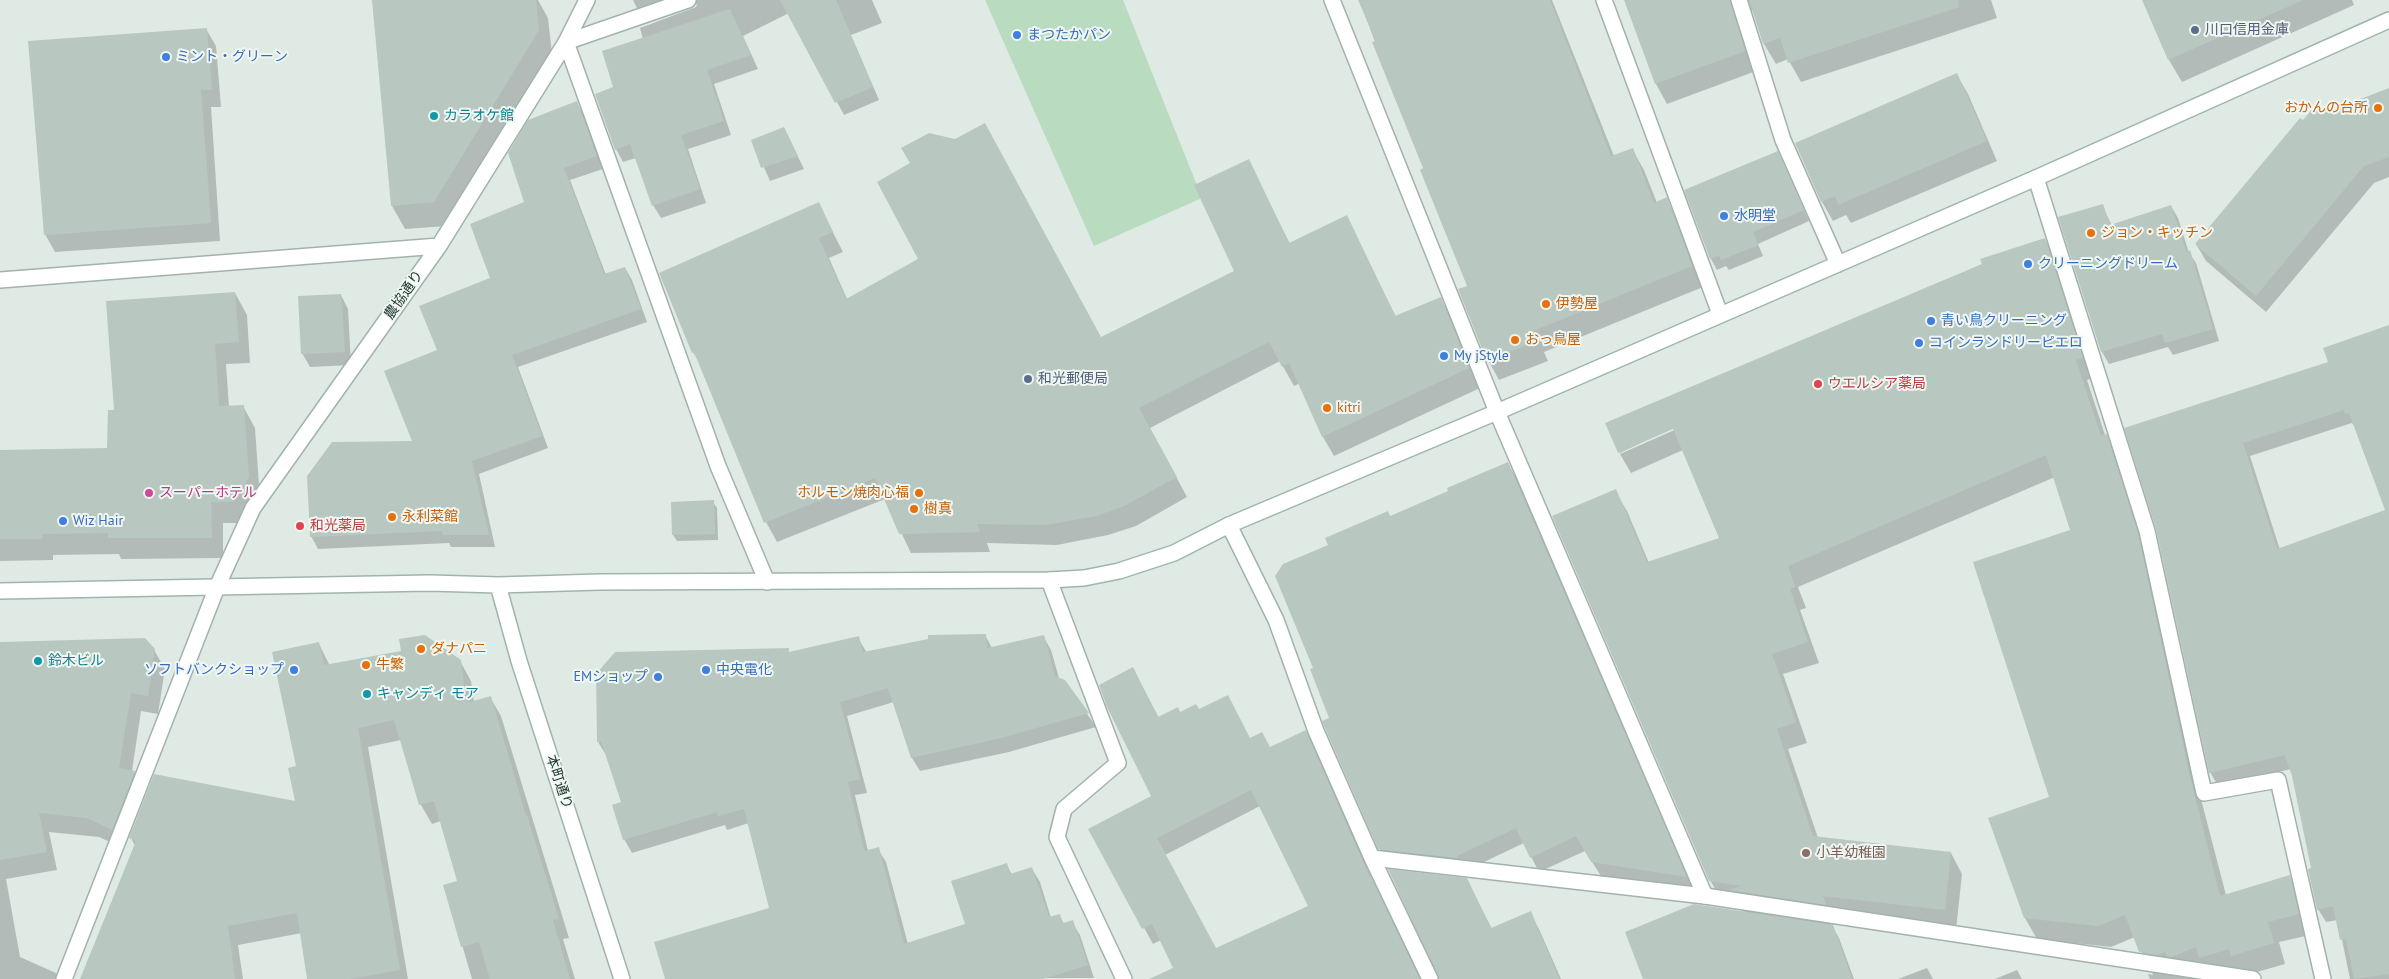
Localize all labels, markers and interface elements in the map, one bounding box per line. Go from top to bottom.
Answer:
place label: 川口信用金庫 [2205,22,2289,38]
marker: 川口信用金庫 [2189,24,2201,36]
place label: まつたかパン [1027,27,1111,43]
marker: まつたかパン [1011,29,1023,41]
place label: ミント・グリーン [176,49,288,65]
marker: ミント・グリーン [160,51,172,63]
place label: おかんの台所 [2284,100,2368,116]
marker: おかんの台所 [2372,102,2384,114]
place label: カラオケ館 [444,108,514,124]
marker: カラオケ館 [428,110,440,122]
place label: 水明堂 [1734,208,1776,224]
marker: 水明堂 [1718,210,1730,222]
place label: ジョン・キッチン [2101,225,2213,241]
marker: ジョン・キッチン [2085,227,2097,239]
place label: クリーニングドリーム [2038,256,2178,272]
marker: クリーニングドリーム [2022,258,2034,270]
street label: 農協通り [381,267,427,323]
place label: 伊勢屋 [1556,296,1598,312]
marker: 伊勢屋 [1540,298,1552,310]
place label: 青い鳥クリーニング [1941,313,2067,329]
marker: 青い鳥クリーニング [1925,315,1937,327]
place label: おっ鳥屋 [1525,332,1581,348]
marker: おっ鳥屋 [1509,334,1521,346]
place label: コインランドリーピエロ [1929,335,2083,351]
marker: コインランドリーピエロ [1913,337,1925,349]
place label: My jStyle [1454,348,1509,364]
marker: My jStyle [1438,350,1450,362]
place label: 和光郵便局 [1038,371,1108,387]
marker: 和光郵便局 [1022,373,1034,385]
place label: ウエルシア薬局 [1828,376,1926,392]
marker: ウエルシア薬局 [1812,378,1824,390]
place label: kitri [1337,400,1361,416]
marker: kitri [1321,402,1333,414]
place label: スーパーホテル [159,485,257,501]
place label: ホルモン焼肉心福 [797,485,909,501]
marker: スーパーホテル [143,487,155,499]
marker: ホルモン焼肉心福 [913,487,925,499]
place label: 樹真 [924,501,952,517]
marker: 樹真 [908,503,920,515]
place label: 永利菜館 [402,509,458,525]
marker: 永利菜館 [386,511,398,523]
place label: Wiz Hair [73,513,123,529]
marker: Wiz Hair [57,515,69,527]
place label: 和光薬局 [310,518,366,534]
marker: 和光薬局 [294,520,306,532]
place label: ダナパニ [431,641,487,657]
marker: ダナパニ [415,643,427,655]
place label: 鈴木ビル [48,653,104,669]
marker: 鈴木ビル [32,655,44,667]
place label: 牛繁 [376,657,404,673]
marker: 牛繁 [360,659,372,671]
place label: ソフトバンクショップ [144,662,284,678]
place label: 中央電化 [716,662,772,678]
marker: ソフトバンクショップ [288,664,300,676]
marker: 中央電化 [700,664,712,676]
place label: EMショップ [573,669,648,685]
marker: EMショップ [652,671,664,683]
place label: キャンディ モア [377,686,479,702]
marker: キャンディ モア [361,688,373,700]
street label: 本町通り [542,753,576,811]
place label: 小羊幼稚園 [1816,845,1886,861]
marker: 小羊幼稚園 [1800,847,1812,859]

